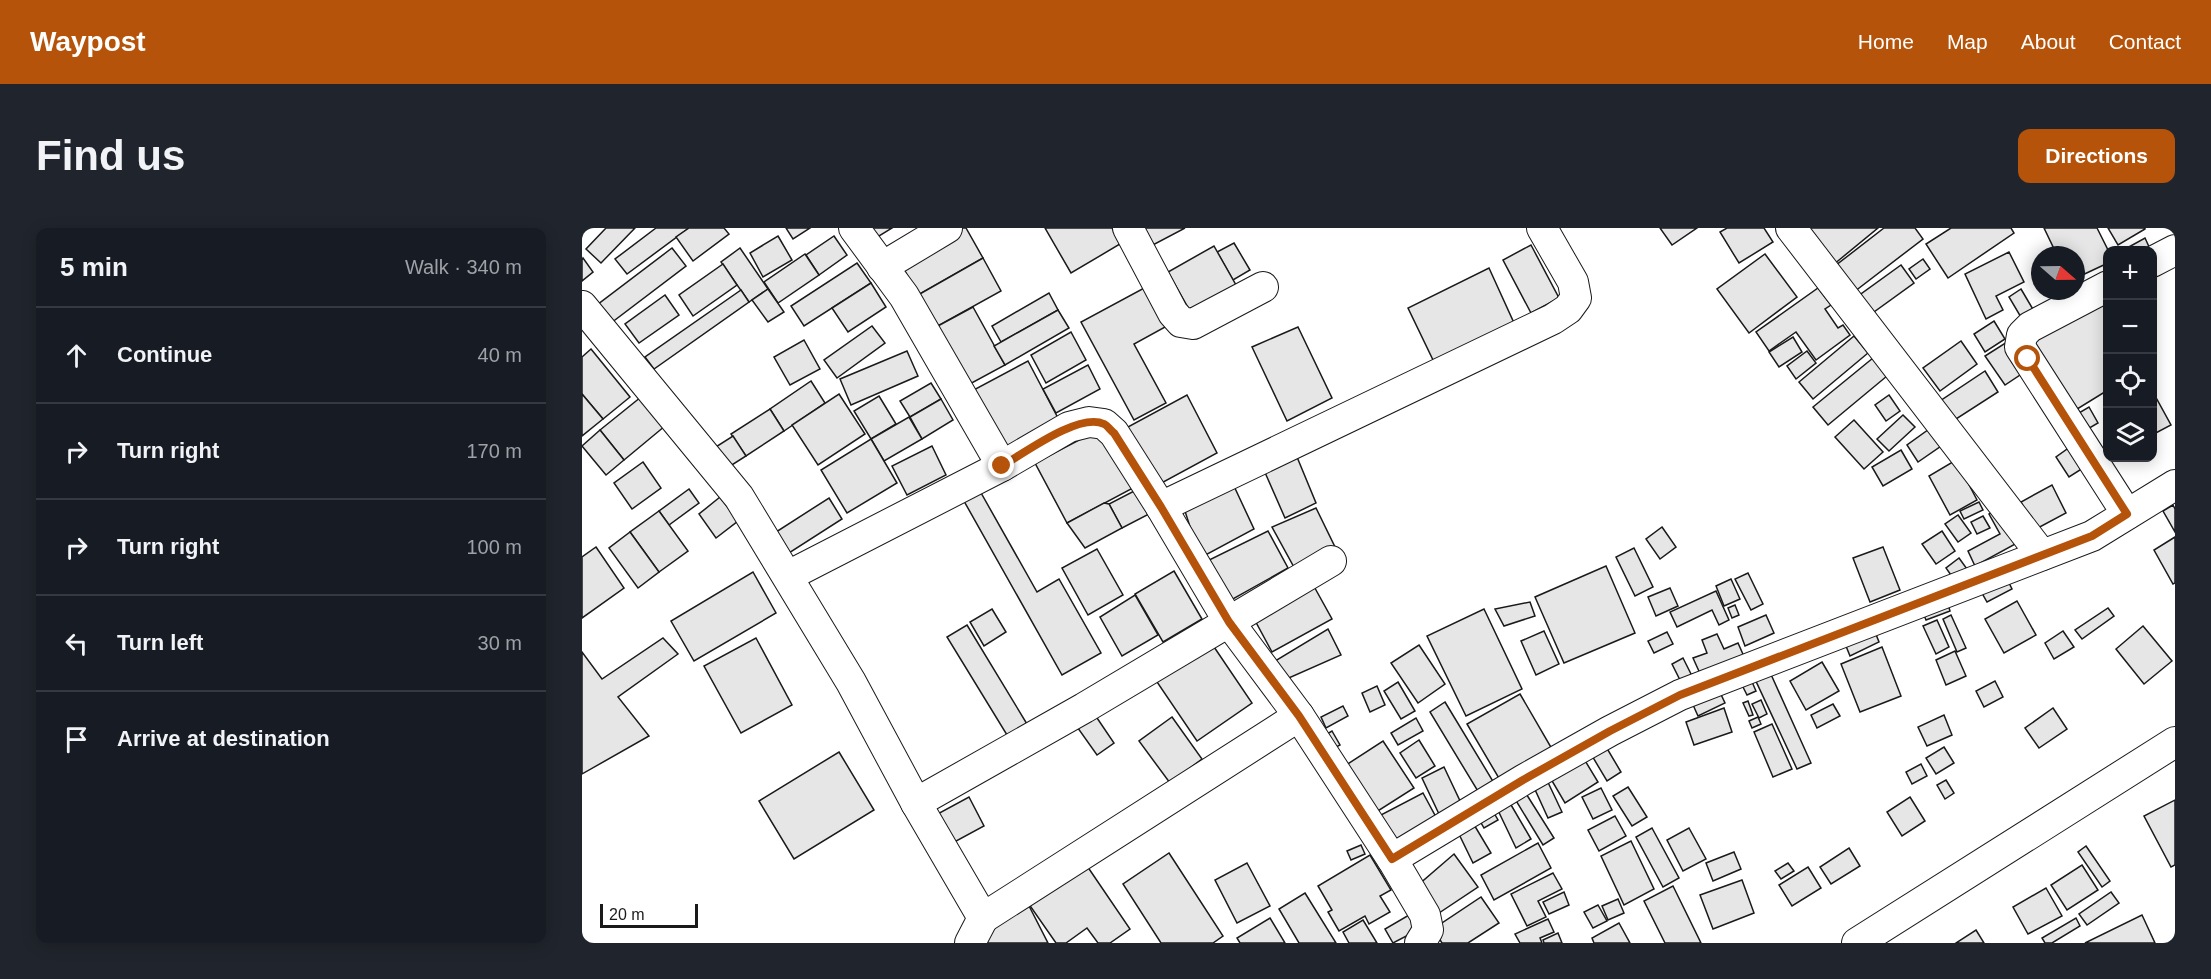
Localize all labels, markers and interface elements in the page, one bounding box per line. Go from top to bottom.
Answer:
text: Waypost [30,26,146,57]
text: Home [1858,30,1914,53]
text: Map [1947,30,1988,53]
text: About [2021,30,2076,53]
text: Contact [2109,30,2181,53]
button: Directions [2018,129,2175,183]
text: Find us [36,132,185,179]
north arrow [2031,246,2085,300]
map controls [2103,246,2157,462]
button: + [2103,246,2157,300]
text: 5 min [60,252,128,282]
text: Walk · 340 m [405,256,522,278]
button: − [2103,300,2157,354]
icon: ahead [60,339,93,372]
text: Continue [117,342,212,367]
text: 40 m [478,344,522,366]
route start [2014,345,2040,371]
button: locate [2103,354,2157,408]
button: layers [2103,408,2157,462]
icon: right [60,435,93,468]
text: Turn right [117,438,219,463]
text: 170 m [466,440,522,462]
route end [988,452,1014,478]
icon: right [60,531,93,564]
text: Turn right [117,534,219,559]
text: 100 m [466,536,522,558]
icon: left [60,627,93,660]
text: Turn left [117,630,203,655]
text: 30 m [478,632,522,654]
icon: arrive [60,723,93,756]
text: Arrive at destination [117,726,330,751]
scale bar [600,901,698,928]
text: 20 m [609,906,645,923]

